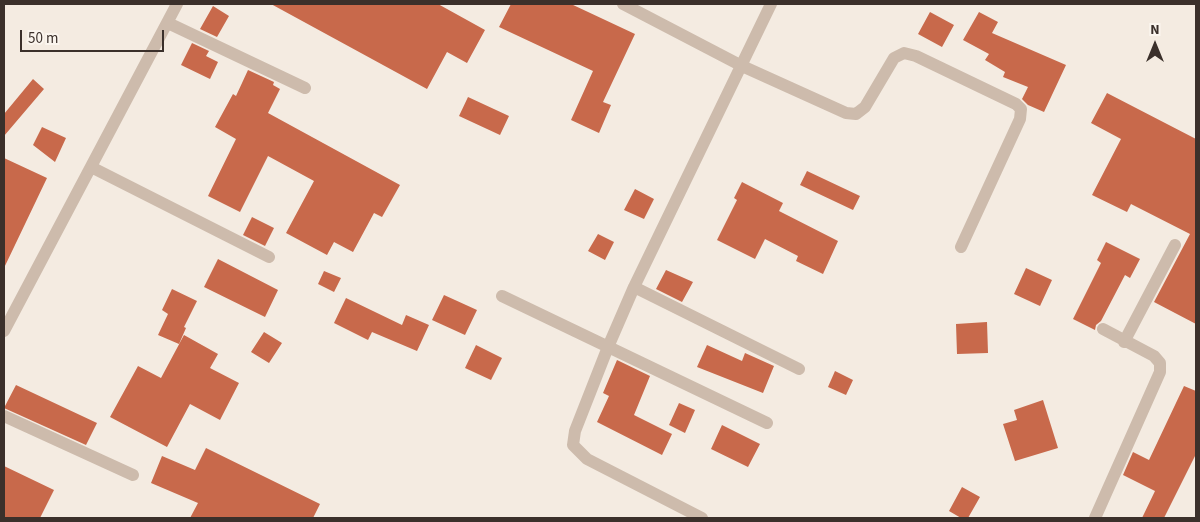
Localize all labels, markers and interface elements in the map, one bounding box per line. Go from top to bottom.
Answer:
scale bar [22,20,166,52]
north arrow [1130,20,1180,70]
text: N [1150,20,1160,40]
text: 50 m [28,28,58,49]

